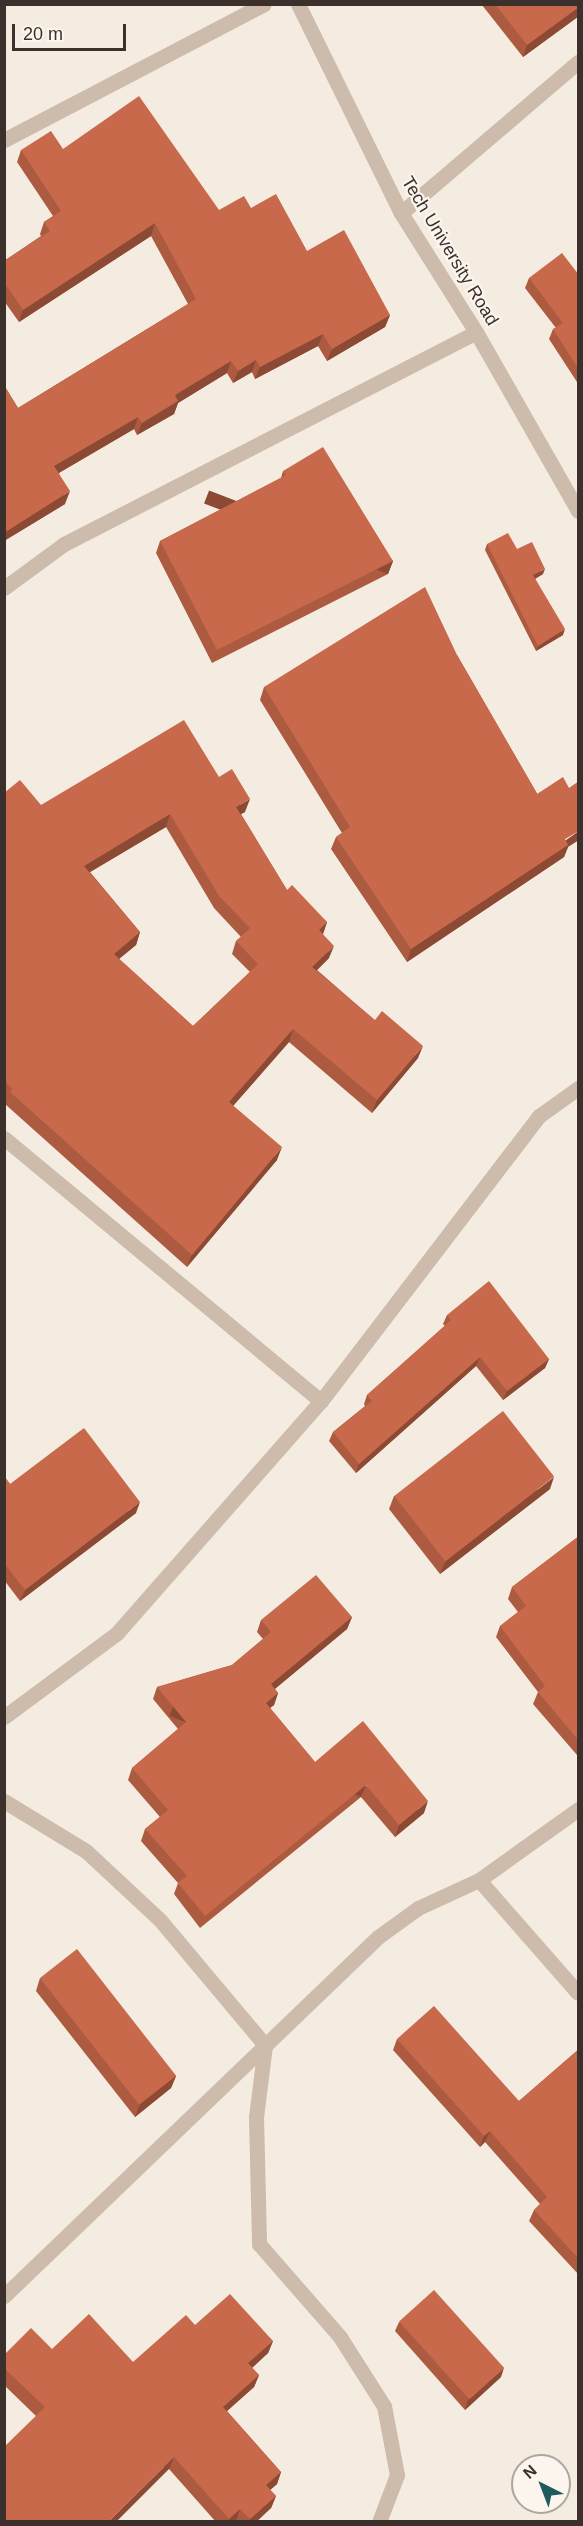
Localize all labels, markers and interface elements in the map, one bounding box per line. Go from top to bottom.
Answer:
scale bar [15,12,129,50]
text: 20 m [23,24,63,44]
street label: Tech University Road [397,173,503,329]
north arrow [511,2454,571,2514]
text: N [520,2462,540,2482]

